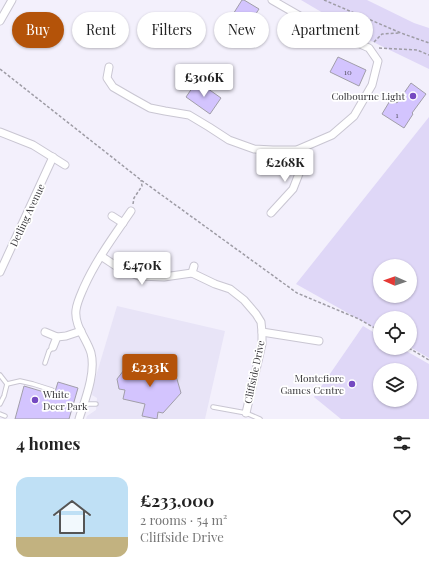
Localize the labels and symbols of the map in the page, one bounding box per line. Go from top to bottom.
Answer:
pin: £306K [176,64,232,98]
house number: 10 [344,66,352,77]
place label: Colbourne Light [331,89,405,103]
marker: Colbourne Light [408,91,418,101]
house number: 1 [396,109,399,120]
pin: £268K [257,149,313,183]
street label: Detling Avenue [6,181,48,249]
pin: £470K [114,252,170,286]
north arrow [373,259,417,303]
street label: Cliffside Drive [240,339,268,405]
pin: £233K [122,354,178,388]
place label: Montefiore Games Centre [280,371,344,397]
marker: Montefiore Games Centre [347,379,357,389]
place label: White Deer Park [42,387,88,413]
marker: White Deer Park [30,395,40,405]

